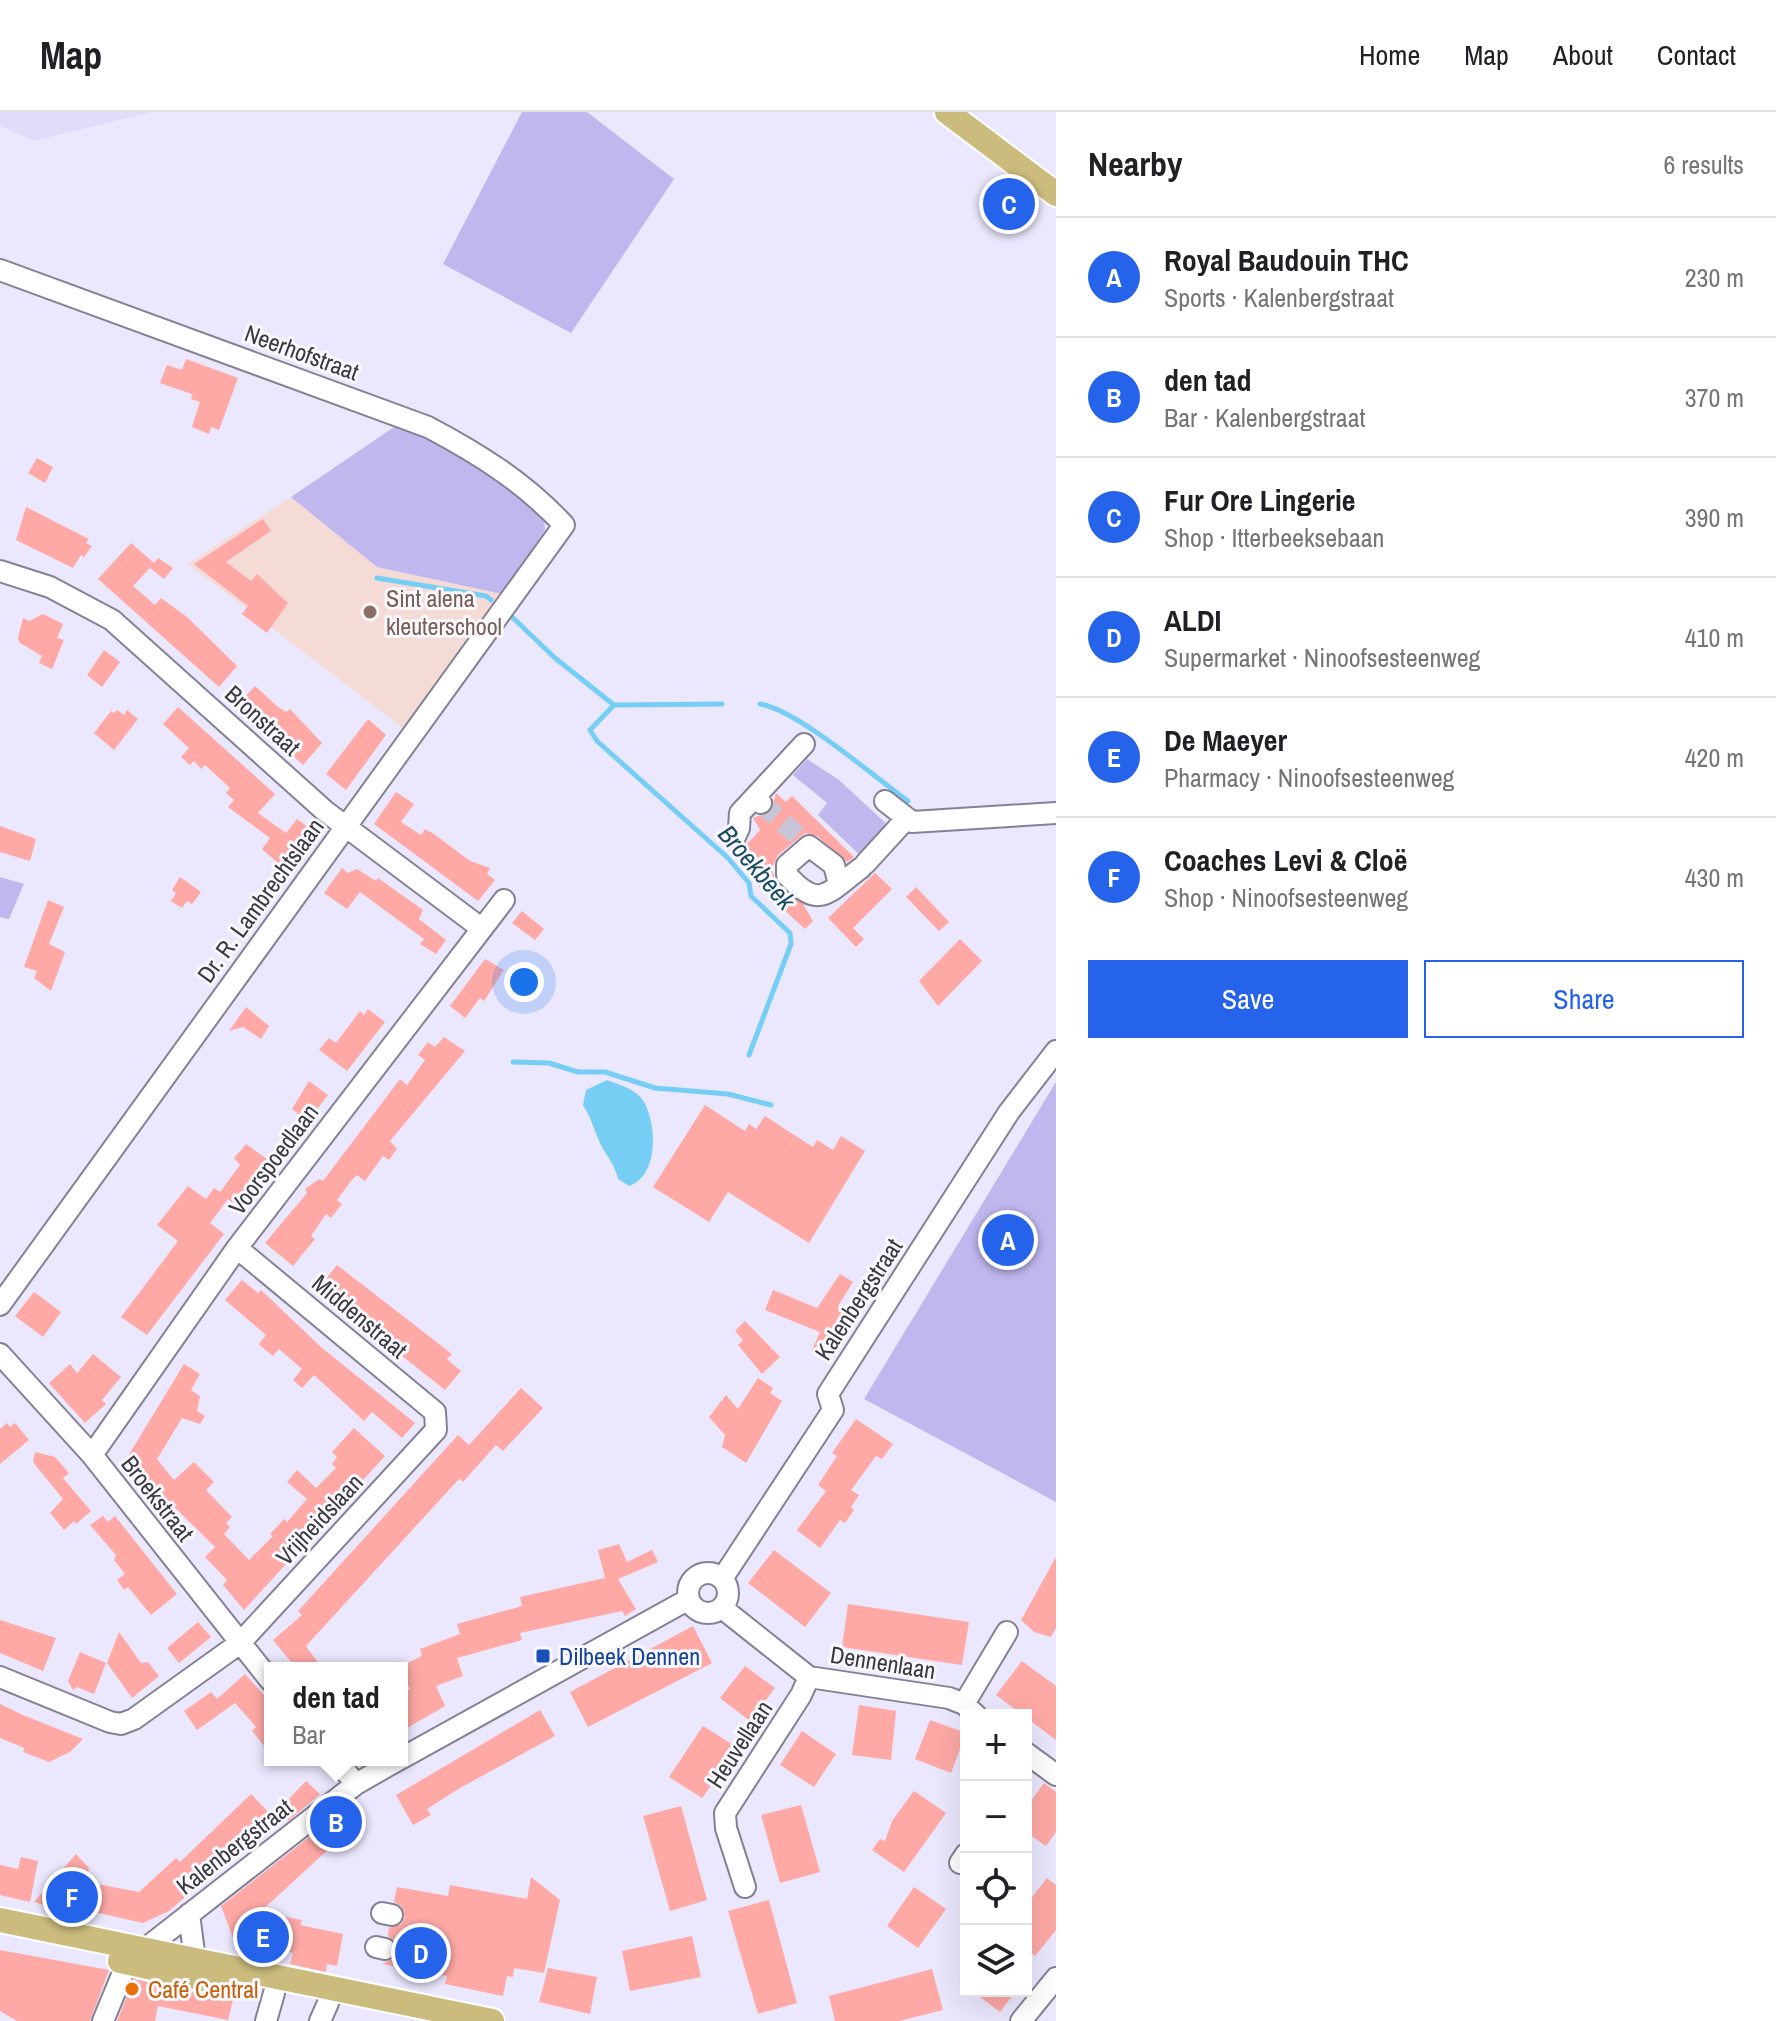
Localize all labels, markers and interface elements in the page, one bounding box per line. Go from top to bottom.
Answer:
text: Map [40,30,102,81]
text: Home [1359,36,1420,74]
text: Map [1464,36,1509,74]
text: About [1553,36,1613,74]
text: Contact [1657,36,1736,74]
text: Nearby [1088,141,1183,187]
text: 6 results [1663,147,1744,182]
pin: C [983,174,1035,234]
text: Royal Baudouin THC [1164,240,1409,280]
text: A [1106,260,1122,295]
text: 230 m [1685,260,1744,295]
text: Sports · Kalenbergstraat [1164,280,1394,315]
street label: Neerhofstraat [241,317,364,388]
text: den tad [1164,360,1251,400]
text: B [1106,380,1122,415]
text: 370 m [1685,380,1744,415]
text: Bar · Kalenbergstraat [1164,400,1365,435]
text: Fur Ore Lingerie [1164,480,1355,520]
text: C [1106,500,1122,535]
text: 390 m [1685,500,1744,535]
text: Shop · Itterbeeksebaan [1164,520,1384,555]
place label: Sint alena kleuterschool [386,582,502,642]
text: ALDI [1164,600,1221,640]
marker: Sint alena kleuterschool [361,603,379,621]
text: D [1106,620,1122,655]
text: 410 m [1685,620,1744,655]
text: Supermarket · Ninoofsesteenweg [1164,640,1480,675]
street label: Bronstraat [219,678,308,763]
text: De Maeyer [1164,720,1287,760]
text: E [1107,740,1121,775]
text: 420 m [1685,740,1744,775]
text: Pharmacy · Ninoofsesteenweg [1164,760,1454,795]
street label: Dr. R. Lambrechtslaan [190,811,330,989]
water label: Broekbeek [710,817,805,918]
text: Coaches Levi & Cloë [1164,840,1407,880]
text: F [1107,860,1121,895]
text: 430 m [1685,860,1744,895]
text: Shop · Ninoofsesteenweg [1164,880,1408,915]
button: Save [1088,960,1408,1038]
button: Share [1424,960,1744,1038]
your location [504,962,544,1002]
street label: Voorspoedlaan [221,1097,325,1221]
pin: A [982,1210,1034,1270]
street label: Kalenbergstraat [807,1232,910,1366]
street label: Middenstraat [306,1267,415,1366]
street label: Broekstraat [114,1448,202,1548]
street label: Vrijheidslaan [268,1466,370,1572]
street label: Dennenlaan [828,1638,938,1686]
place label: Dilbeek Dennen [559,1640,700,1672]
marker: Dilbeek Dennen [534,1647,552,1665]
popup [264,1662,408,1766]
text: den tad [292,1677,380,1717]
street label: Heuvellaan [699,1694,779,1794]
map controls [960,1709,1032,1997]
button: + [960,1709,1032,1781]
text: Bar [292,1717,325,1752]
button: − [960,1781,1032,1853]
street label: Kalenbergstraat [169,1790,299,1901]
pin: B [310,1792,362,1852]
button: locate [960,1853,1032,1925]
pin: F [46,1867,98,1927]
pin: E [237,1907,289,1967]
pin: D [395,1923,447,1983]
button: layers [960,1925,1032,1997]
place label: Café Central [148,1973,258,2005]
marker: Café Central [123,1980,141,1998]

